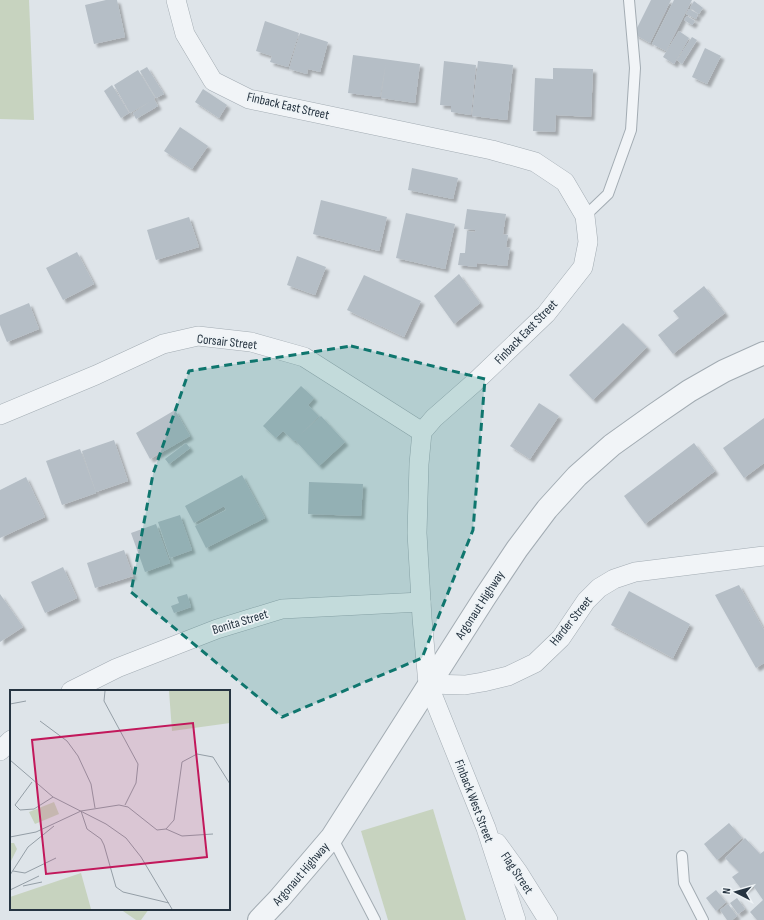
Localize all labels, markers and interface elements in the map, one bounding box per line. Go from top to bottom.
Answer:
street label: Finback East Street [245,89,331,123]
street label: Finback East Street [491,296,561,368]
street label: Corsair Street [196,331,258,353]
street label: Argonaut Highway [451,568,508,643]
street label: Harder Street [546,593,596,649]
street label: Bonita Street [210,606,270,638]
inset map [10,690,230,910]
street label: Finback West Street [451,757,497,845]
street label: Argonaut Highway [269,839,333,910]
street label: Flag Street [497,849,537,897]
north arrow [716,872,756,912]
text: N [720,887,733,895]

